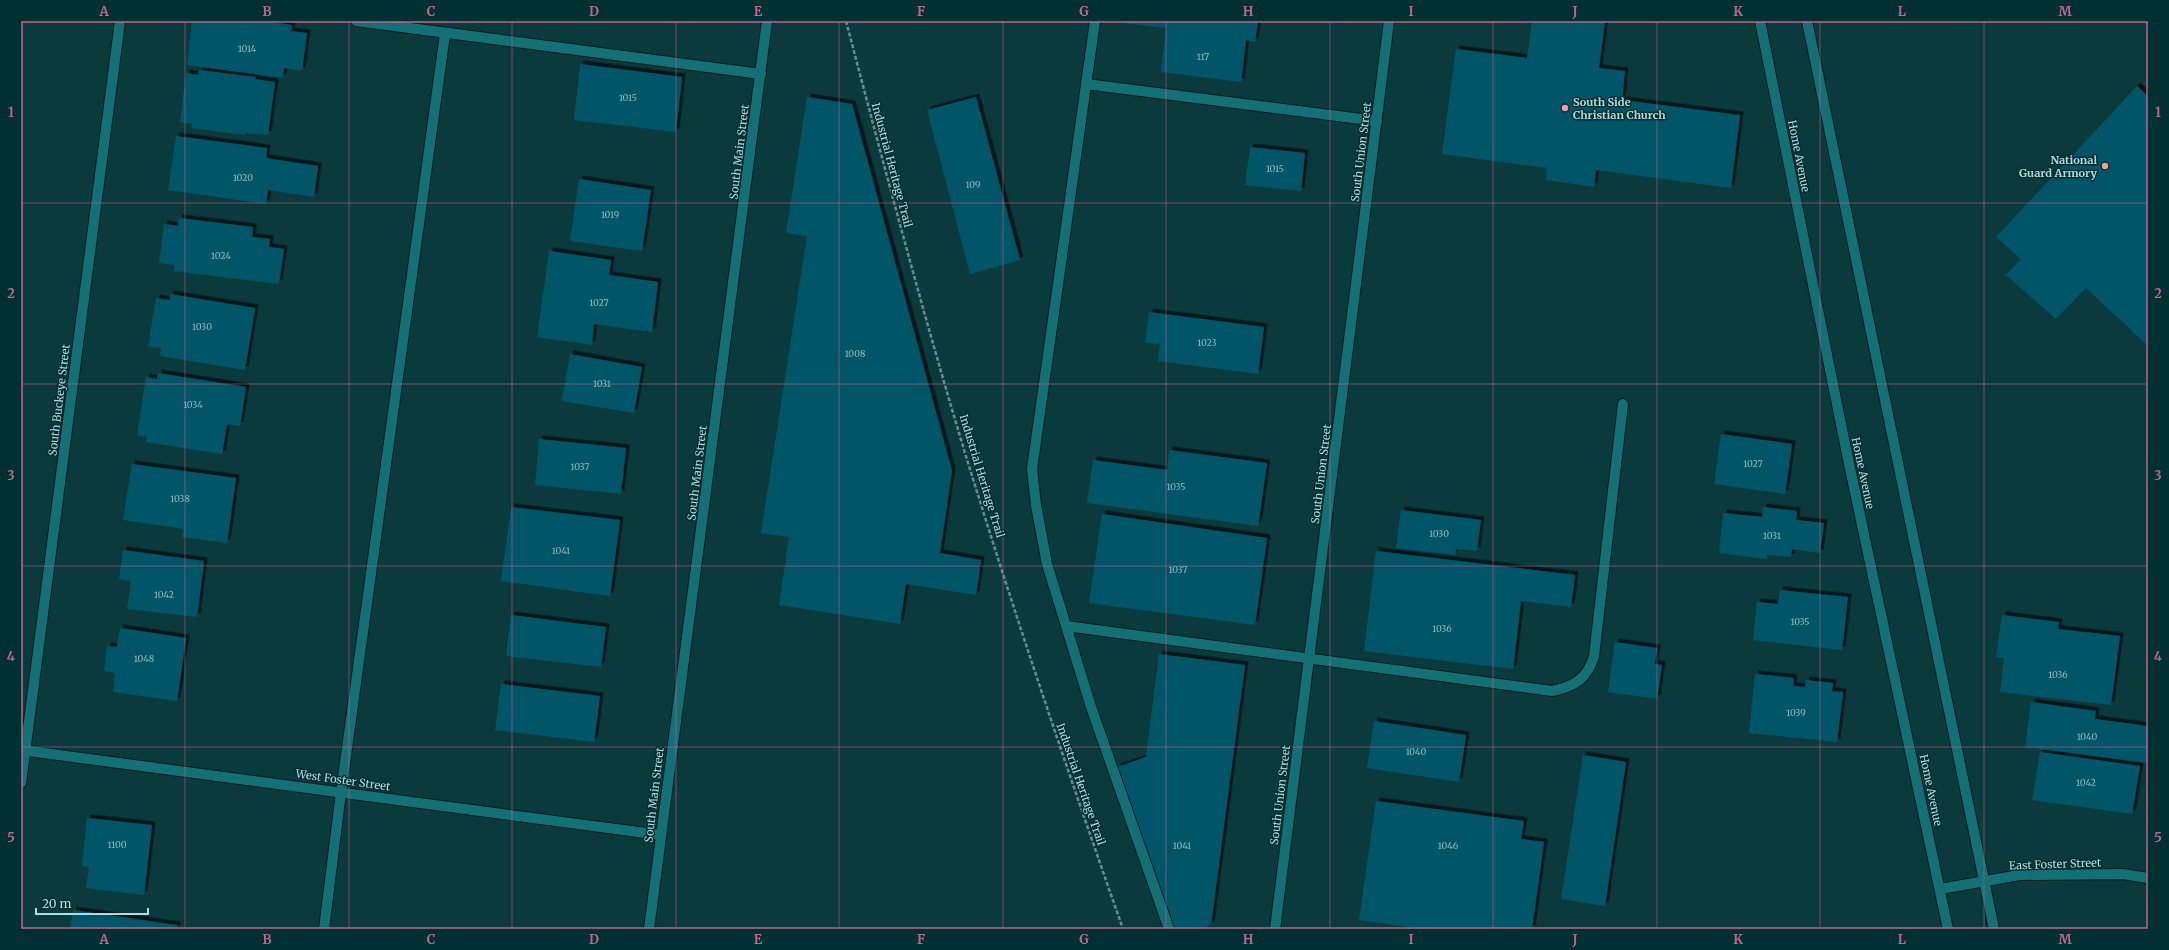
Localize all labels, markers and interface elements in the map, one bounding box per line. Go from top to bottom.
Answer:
text: A [98,3,109,20]
text: B [262,3,272,20]
text: C [427,3,436,20]
text: D [589,3,599,20]
text: E [754,3,763,20]
text: F [917,3,925,20]
text: G [1079,3,1089,20]
text: H [1243,3,1254,20]
text: I [1408,3,1414,20]
text: J [1571,3,1578,20]
text: K [1733,3,1743,20]
text: L [1898,3,1907,20]
text: M [2058,3,2072,20]
house number: 1014 [238,43,257,54]
house number: 117 [1197,51,1209,62]
house number: 1015 [619,92,637,103]
place label: South Side Christian Church [1573,95,1666,122]
street label: Industrial Heritage Trail [869,101,916,229]
street label: South Union Street [1348,101,1374,203]
street label: South Main Street [726,103,752,200]
marker: South Side Christian Church [1560,103,1570,113]
text: 1 [8,104,14,121]
text: 1 [2155,104,2161,121]
street label: Home Avenue [1785,119,1813,193]
place label: National Guard Armory [2019,153,2097,180]
marker: National Guard Armory [2100,161,2110,171]
house number: 1015 [1266,163,1284,174]
house number: 1020 [233,172,253,183]
house number: 109 [966,179,980,190]
house number: 1019 [601,209,619,220]
house number: 1024 [211,250,231,261]
text: 2 [7,285,15,302]
text: 2 [2154,285,2162,302]
house number: 1027 [589,297,609,308]
house number: 1030 [192,321,212,332]
house number: 1023 [1197,337,1217,348]
street label: South Buckeye Street [45,343,73,457]
house number: 1008 [845,348,865,359]
house number: 1031 [593,378,611,389]
house number: 1034 [183,399,203,410]
street label: Industrial Heritage Trail [957,413,1008,540]
street label: South Union Street [1308,423,1334,525]
street label: South Main Street [684,424,710,521]
street label: Home Avenue [1849,436,1877,510]
house number: 1027 [1743,458,1763,469]
house number: 1037 [570,461,590,472]
text: 3 [7,467,15,484]
text: 3 [2154,467,2162,484]
house number: 1035 [1167,481,1185,492]
house number: 1038 [170,493,190,504]
house number: 1030 [1429,528,1449,539]
house number: 1031 [1763,530,1781,541]
house number: 1041 [552,545,570,556]
house number: 1037 [1168,564,1188,575]
house number: 1042 [154,589,174,600]
house number: 1035 [1791,616,1809,627]
house number: 1036 [1432,623,1452,634]
text: 4 [7,648,16,665]
text: 4 [2154,648,2163,665]
house number: 1048 [134,653,154,664]
house number: 1036 [2048,669,2068,680]
house number: 1039 [1786,707,1806,718]
street label: Industrial Heritage Trail [1054,721,1109,847]
house number: 1040 [2077,731,2097,742]
street label: South Union Street [1267,744,1293,846]
street label: South Main Street [641,746,667,843]
house number: 1040 [1406,746,1426,757]
street label: Home Avenue [1917,753,1945,827]
street label: West Foster Street [294,766,392,794]
house number: 1042 [2076,777,2096,788]
text: 5 [7,829,15,846]
text: 5 [2154,829,2162,846]
house number: 1100 [107,839,127,850]
house number: 1041 [1173,840,1191,851]
house number: 1046 [1438,840,1459,851]
street label: East Foster Street [2009,855,2102,873]
scale bar [36,890,148,916]
text: 20 m [42,896,71,911]
text: A [98,931,109,948]
text: B [262,931,272,948]
text: C [427,931,436,948]
text: D [589,931,599,948]
text: E [754,931,763,948]
text: F [917,931,925,948]
text: G [1079,931,1089,948]
text: H [1243,931,1254,948]
text: I [1408,931,1414,948]
text: J [1571,931,1578,948]
text: K [1733,931,1743,948]
text: L [1898,931,1907,948]
text: M [2058,931,2072,948]

